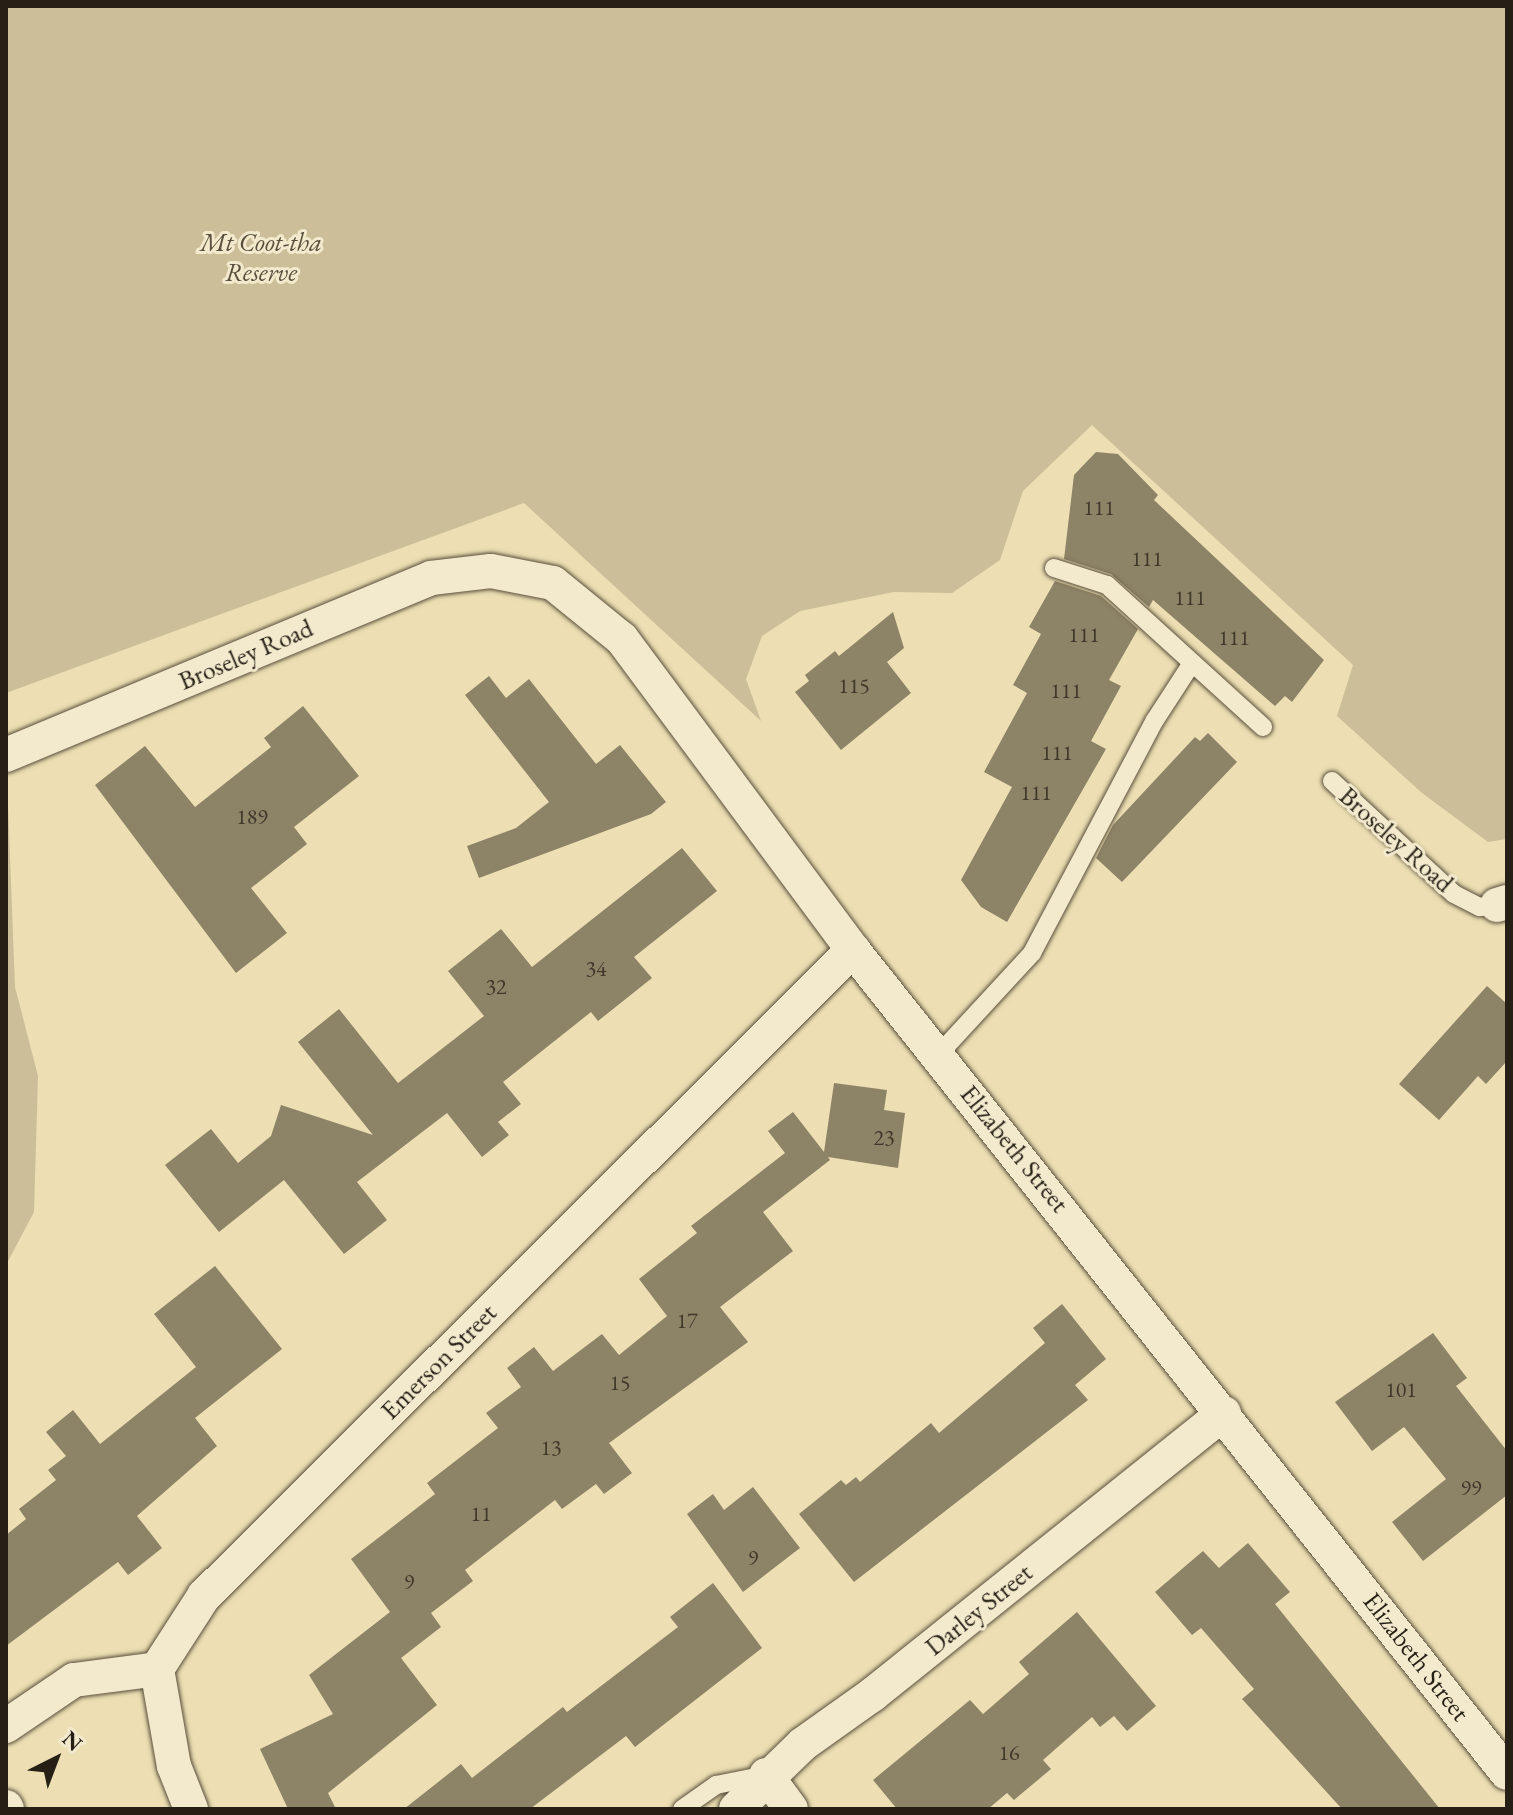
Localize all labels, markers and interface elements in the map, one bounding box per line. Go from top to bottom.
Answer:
park label: Mt Coot-tha Reserve [200,227,322,288]
house number: 111 [1083,495,1115,521]
house number: 111 [1131,546,1163,572]
house number: 111 [1174,585,1206,611]
street label: Broseley Road [174,613,318,697]
house number: 111 [1068,622,1100,648]
house number: 111 [1218,625,1250,651]
house number: 115 [838,673,870,699]
house number: 111 [1050,678,1082,704]
house number: 111 [1041,740,1073,766]
house number: 111 [1020,780,1052,806]
street label: Broseley Road [1333,781,1459,899]
house number: 189 [236,804,268,830]
house number: 34 [585,956,607,982]
house number: 32 [485,974,507,1000]
street label: Elizabeth Street [953,1079,1075,1219]
house number: 23 [873,1125,895,1151]
street label: Emerson Street [375,1298,503,1426]
house number: 17 [676,1308,698,1334]
house number: 15 [609,1370,631,1396]
house number: 101 [1385,1377,1417,1403]
house number: 13 [540,1435,562,1461]
house number: 99 [1460,1475,1482,1501]
house number: 11 [470,1501,492,1527]
house number: 9 [748,1545,758,1571]
street label: Darley Street [919,1557,1039,1663]
house number: 9 [404,1569,414,1595]
street label: Elizabeth Street [1356,1586,1476,1728]
north arrow [16,1719,96,1799]
text: N [56,1724,89,1758]
house number: 16 [998,1740,1020,1766]

